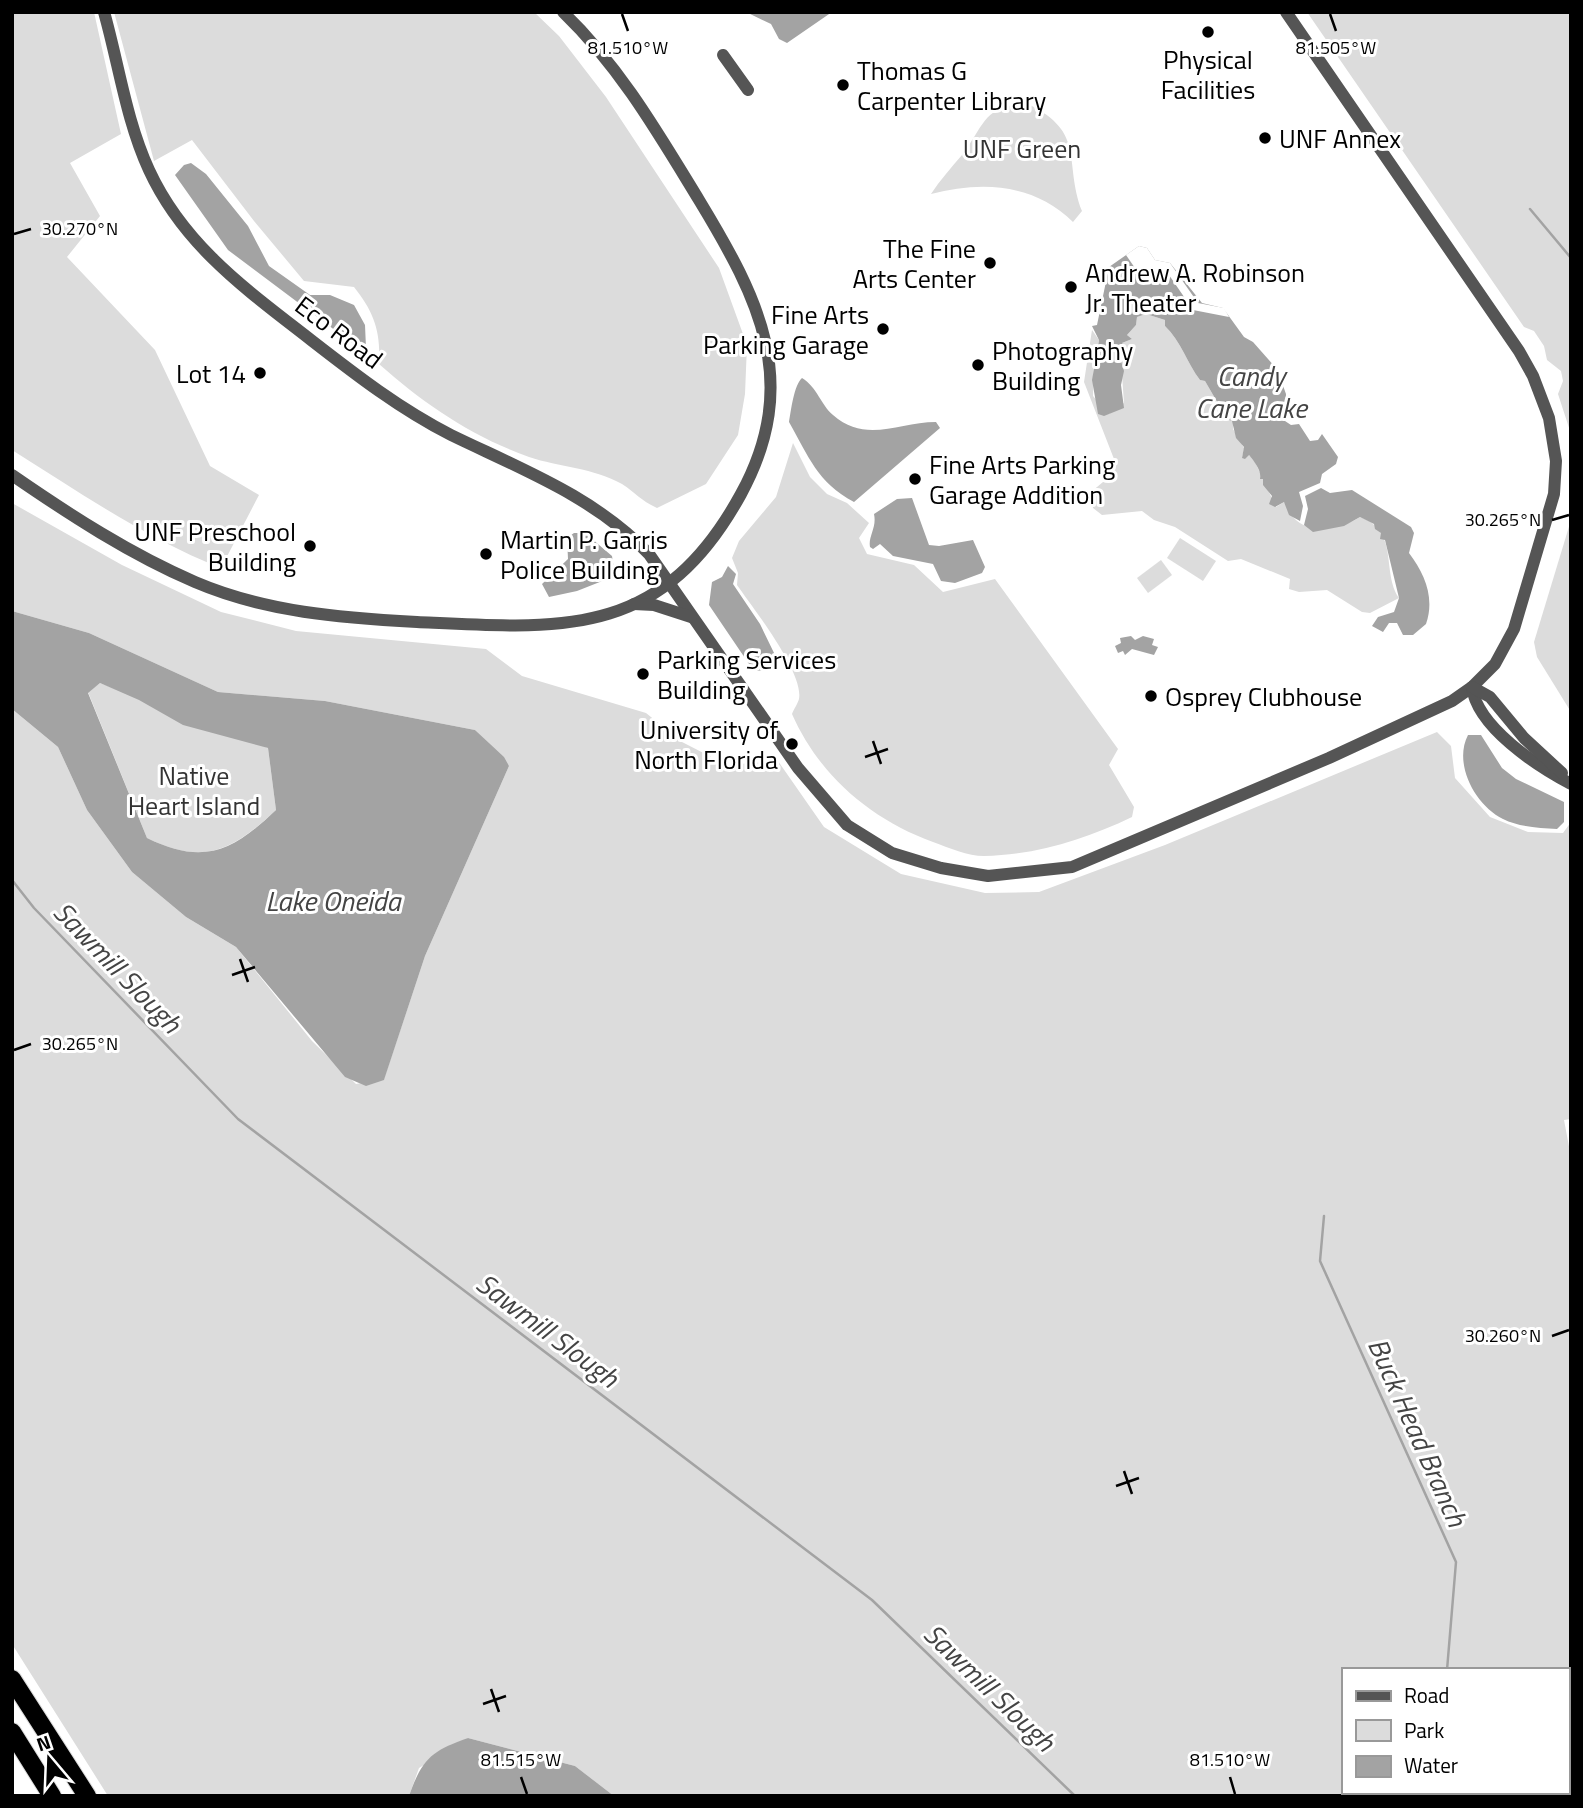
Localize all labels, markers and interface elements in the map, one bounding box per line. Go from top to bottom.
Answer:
marker: Physical Facilities [1200,24,1216,40]
text: 81.510°W [588,34,668,61]
text: 81.505°W [1296,34,1376,61]
place label: Physical Facilities [1161,40,1255,109]
place label: Thomas G Carpenter Library [857,51,1046,120]
marker: Thomas G Carpenter Library [835,77,851,93]
place label: UNF Annex [1279,119,1401,158]
park label: UNF Green [963,129,1081,168]
marker: UNF Annex [1257,130,1273,146]
text: 30.270°N [42,215,118,242]
place label: The Fine Arts Center [852,229,976,298]
place label: Andrew A. Robinson Jr. Theater [1085,253,1305,322]
marker: The Fine Arts Center [982,255,998,271]
marker: Andrew A. Robinson Jr. Theater [1063,279,1079,295]
street label: Eco Road [287,286,391,378]
place label: Fine Arts Parking Garage [703,295,869,364]
marker: Fine Arts Parking Garage [875,321,891,337]
place label: Photography Building [992,331,1133,400]
place label: Lot 14 [176,354,246,393]
water label: Candy Cane Lake [1195,354,1309,429]
marker: Photography Building [970,357,986,373]
marker: Lot 14 [252,365,268,381]
place label: Fine Arts Parking Garage Addition [929,445,1115,514]
marker: Fine Arts Parking Garage Addition [907,471,923,487]
text: 30.265°N [1465,506,1541,533]
place label: UNF Preschool Building [134,512,296,581]
place label: Martin P. Garris Police Building [500,520,668,589]
marker: UNF Preschool Building [302,538,318,554]
marker: Martin P. Garris Police Building [478,546,494,562]
place label: Parking Services Building [657,640,836,709]
marker: Parking Services Building [635,666,651,682]
place label: Osprey Clubhouse [1165,677,1362,716]
marker: Osprey Clubhouse [1143,688,1159,704]
place label: University of North Florida [634,710,778,779]
marker: University of North Florida [784,736,800,752]
park label: Native Heart Island [128,756,260,825]
water label: Lake Oneida [265,879,403,922]
water label: Sawmill Slough [44,891,193,1043]
text: 30.265°N [42,1030,118,1057]
water label: Sawmill Slough [468,1262,629,1399]
text: 30.260°N [1465,1322,1541,1349]
water label: Buck Head Branch [1357,1331,1479,1534]
water label: Sawmill Slough [914,1613,1066,1762]
legend [1342,1668,1569,1794]
text: Road [1404,1679,1449,1711]
text: Park [1404,1714,1444,1746]
north arrow [14,1724,84,1794]
text: N [32,1727,54,1758]
text: 81.515°W [481,1746,561,1773]
text: 81.510°W [1190,1746,1270,1773]
text: Water [1404,1749,1458,1781]

